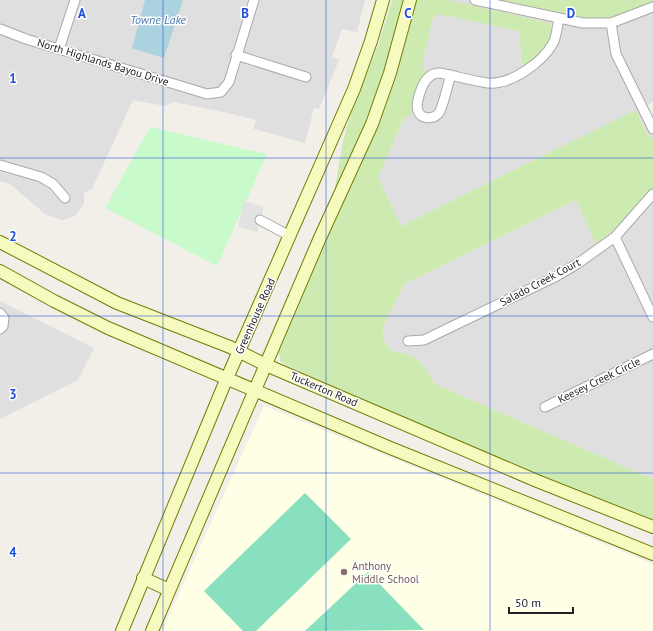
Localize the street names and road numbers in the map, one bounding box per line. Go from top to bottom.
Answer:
street label: North Highlands Bayou Drive [36,35,171,89]
street label: Salado Creek Court [497,255,583,309]
street label: Greenhouse Road [232,276,278,356]
street label: Keesey Creek Circle [555,354,643,406]
street label: Tuckerton Road [288,368,360,410]

